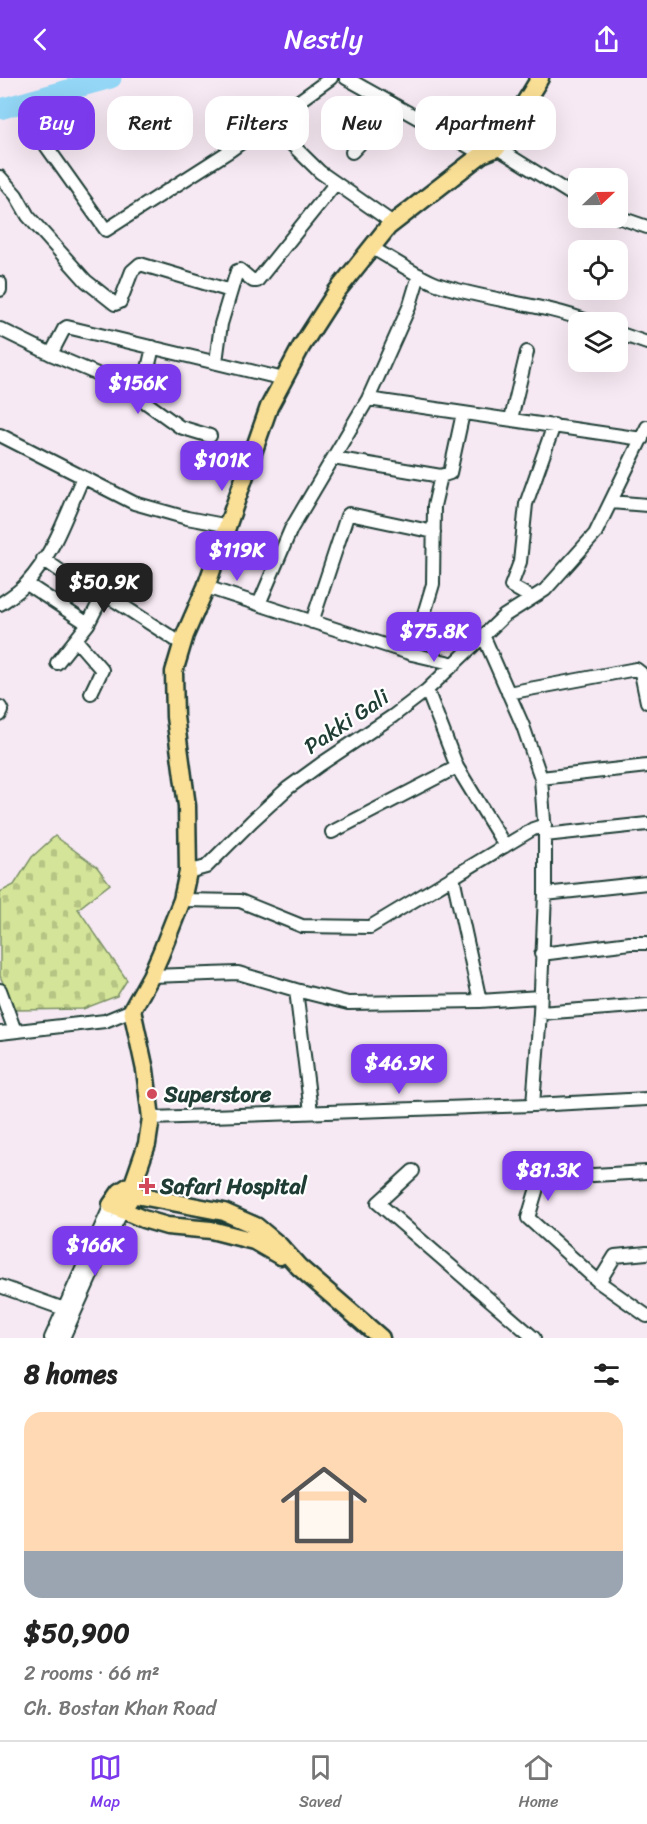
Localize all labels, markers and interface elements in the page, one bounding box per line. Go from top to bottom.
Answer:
text: Nestly [284,15,363,63]
icon: back [24,23,57,56]
icon: share [590,23,623,56]
chip: Buy [18,96,95,150]
chip: Rent [107,96,193,150]
chip: Filters [205,96,309,150]
chip: New [321,96,403,150]
chip: Apartment [415,96,556,150]
north arrow [568,168,628,228]
map controls [568,168,628,372]
button: locate [568,240,628,300]
button: layers [568,312,628,372]
pin: $156K [96,364,180,415]
text: $156K [109,366,167,401]
pin: $101K [180,441,264,492]
text: $101K [194,443,250,478]
pin: $119K [195,531,279,582]
text: $119K [209,533,265,568]
pin: $50.9K [55,563,153,614]
text: $50.9K [70,565,138,600]
pin: $75.8K [385,612,483,663]
text: $75.8K [400,614,468,649]
street label: Pakki Gali [295,678,398,765]
pin: $46.9K [350,1044,448,1095]
text: $46.9K [365,1046,433,1081]
place label: Superstore [163,1075,272,1114]
marker: Superstore [145,1087,159,1101]
pin: $81.3K [499,1151,597,1202]
text: $81.3K [516,1153,580,1188]
place label: Safari Hospital [159,1167,308,1206]
marker: Safari Hospital [138,1177,156,1195]
pin: $166K [53,1226,137,1277]
text: $166K [67,1228,123,1263]
text: 8 homes [24,1351,117,1397]
icon: filters [590,1358,623,1391]
icon: home [270,1451,378,1559]
text: $50,900 [24,1610,130,1656]
text: 2 rooms · 66 m² [24,1656,160,1691]
text: Ch. Bostan Khan Road [24,1691,216,1726]
tab: Map [89,1751,122,1816]
tab: Saved [299,1751,341,1816]
tab: Home [518,1751,558,1816]

